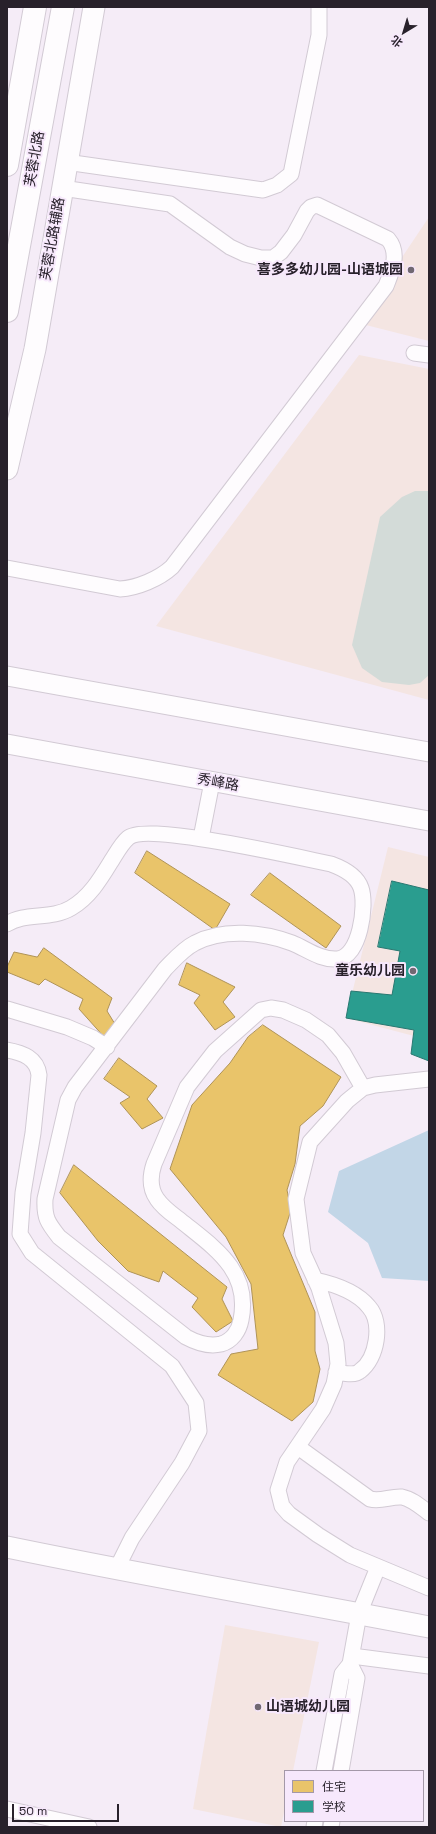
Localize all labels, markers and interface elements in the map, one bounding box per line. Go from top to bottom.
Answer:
north arrow [384,12,424,52]
text: 北 [388,33,405,50]
street label: 芙蓉北路 [22,130,48,188]
street label: 芙蓉北路辅路 [37,196,69,282]
place label: 喜多多幼儿园-山语城园 [257,262,403,278]
marker: 喜多多幼儿园-山语城园 [406,265,416,275]
street label: 秀峰路 [196,771,240,795]
place label: 童乐幼儿园 [335,963,405,979]
marker: 童乐幼儿园 [408,966,418,976]
place label: 山语城幼儿园 [266,1699,350,1715]
marker: 山语城幼儿园 [253,1702,263,1712]
legend [284,1770,424,1822]
text: 住宅 [322,1779,346,1795]
scale bar [14,1796,121,1822]
text: 学校 [322,1799,346,1815]
text: 50 m [19,1803,47,1819]

